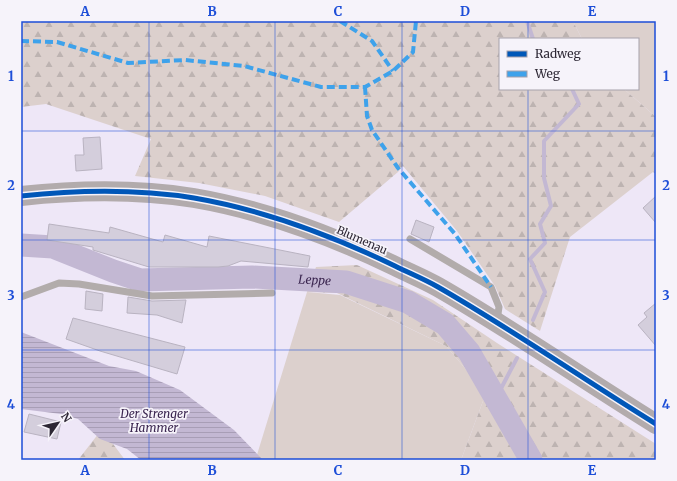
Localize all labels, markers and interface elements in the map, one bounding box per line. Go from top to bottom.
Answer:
text: A [79,3,90,20]
text: B [207,3,217,20]
text: C [334,3,343,20]
text: D [460,3,470,20]
text: E [588,3,597,20]
legend [499,38,639,90]
text: Radweg [535,46,581,61]
text: Weg [534,66,561,81]
text: 1 [8,68,14,85]
text: 1 [663,68,669,85]
text: 2 [7,177,15,194]
text: 2 [662,177,670,194]
street label: Blumenau [334,223,390,257]
water label: Leppe [298,271,332,288]
text: 3 [7,287,15,304]
text: 3 [662,287,670,304]
text: 4 [7,396,16,413]
text: 4 [662,396,671,413]
north arrow [38,403,78,443]
water label: Der Strenger Hammer [119,406,189,435]
text: N [58,410,75,425]
text: A [79,462,90,479]
text: B [207,462,217,479]
text: C [334,462,343,479]
text: D [460,462,470,479]
text: E [588,462,597,479]

